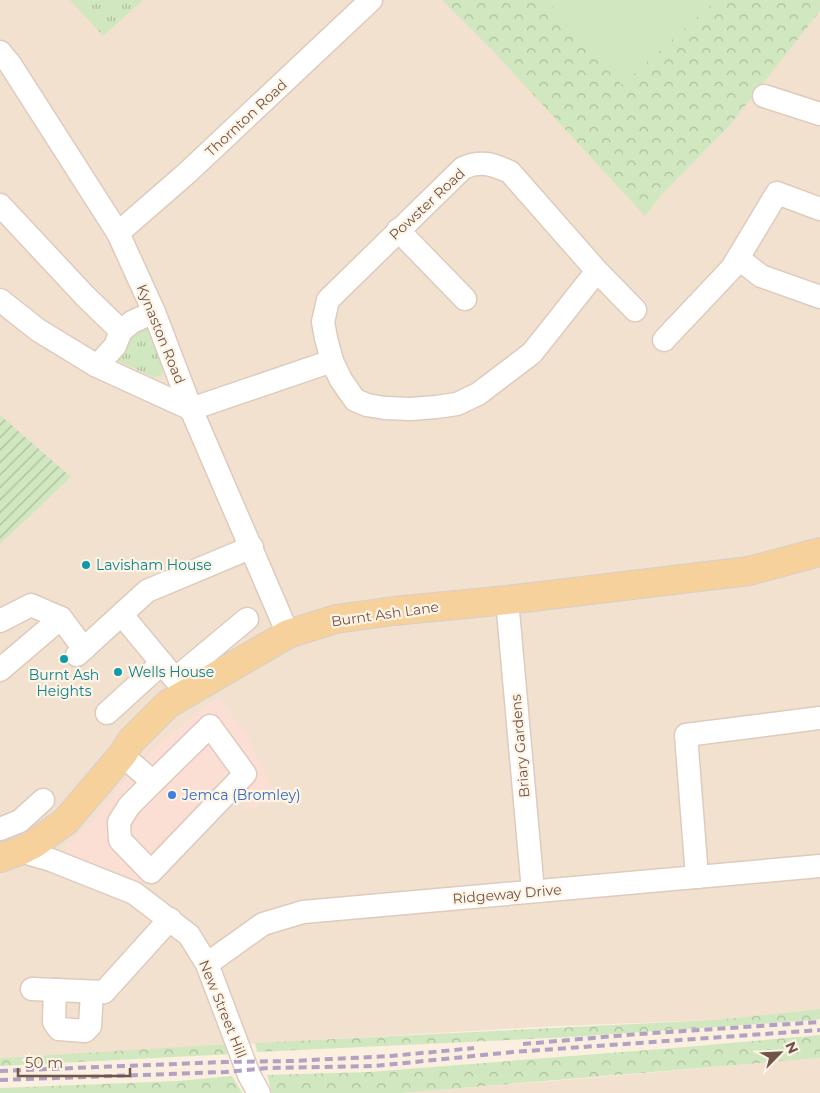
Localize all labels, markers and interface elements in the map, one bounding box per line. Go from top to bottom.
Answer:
street label: Thornton Road [201,76,291,160]
street label: Powster Road [385,164,469,244]
street label: Kynaston Road [133,281,189,387]
place label: Lavisham House [96,556,212,574]
marker: Lavisham House [80,559,92,571]
street label: Burnt Ash Lane [330,598,440,630]
marker: Burnt Ash Heights [58,653,70,665]
place label: Wells House [128,663,214,681]
place label: Burnt Ash Heights [29,666,99,700]
marker: Wells House [112,666,124,678]
street label: Briary Gardens [507,693,533,798]
place label: Jemca (Bromley) [181,786,301,804]
marker: Jemca (Bromley) [166,789,178,801]
street label: Ridgeway Drive [452,880,562,908]
street label: New Street Hill [195,957,251,1061]
north arrow [755,1028,805,1078]
text: N [781,1039,802,1057]
scale bar [18,1046,130,1078]
text: 50 m [25,1053,63,1072]

